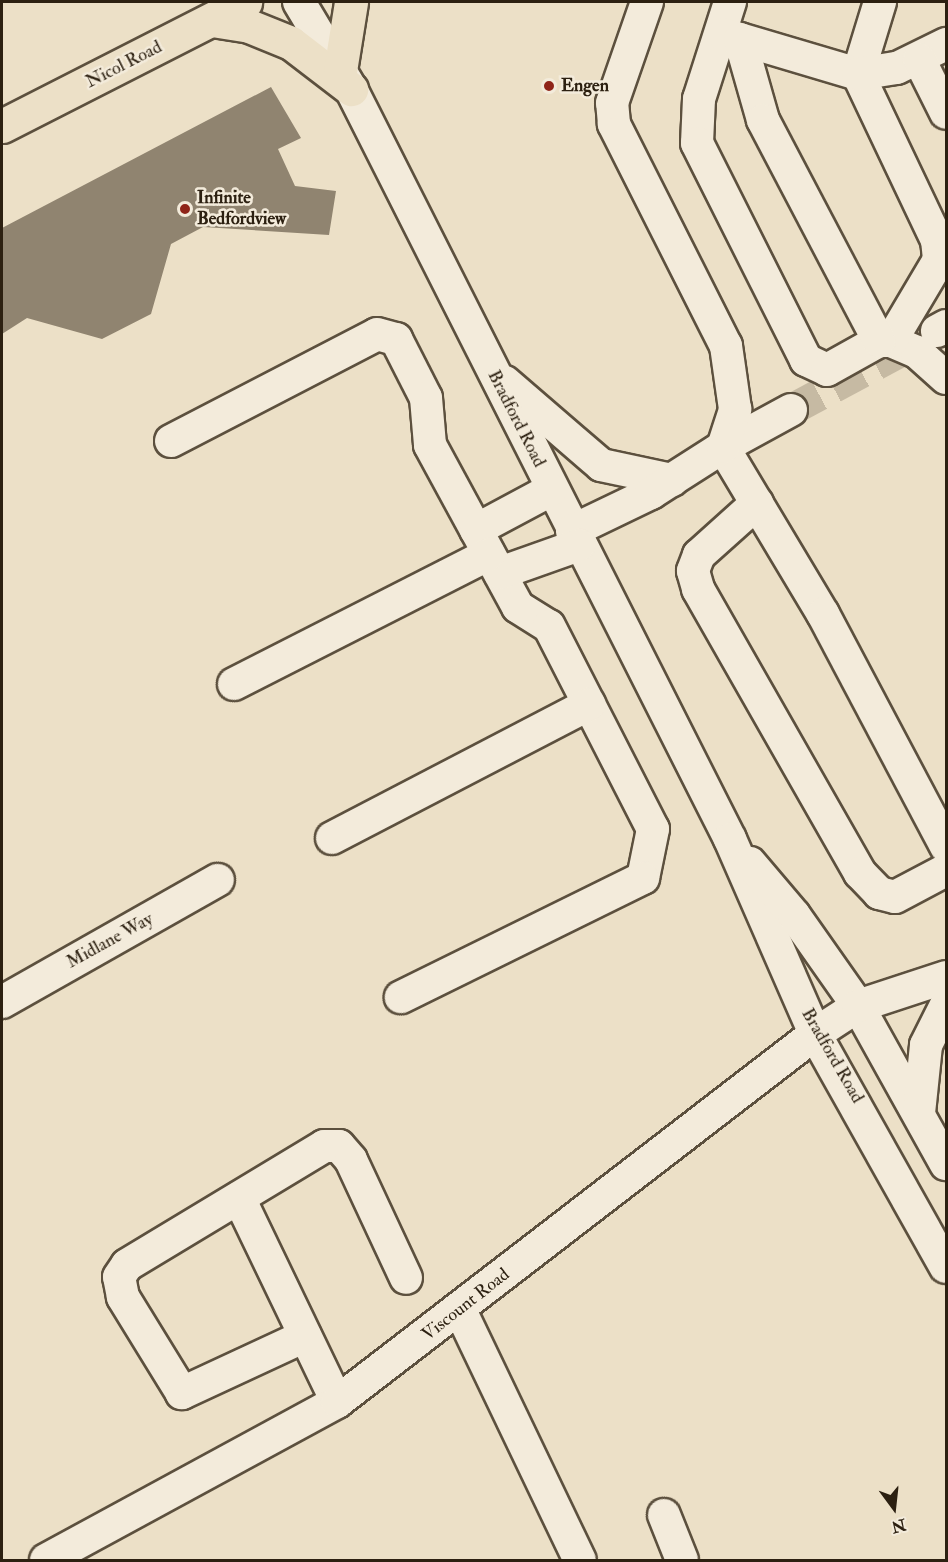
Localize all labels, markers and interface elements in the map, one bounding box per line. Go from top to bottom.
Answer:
street label: Nicol Road [82,37,166,93]
place label: Engen [561,75,609,97]
marker: Engen [542,79,556,93]
place label: Infinite Bedfordview [197,188,286,230]
marker: Infinite Bedfordview [178,202,192,216]
street label: Bradford Road [482,367,550,471]
street label: Midlane Way [63,908,157,974]
street label: Bradford Road [796,1005,868,1107]
street label: Viscount Road [418,1264,514,1346]
north arrow [864,1478,924,1538]
text: N [889,1514,908,1537]

